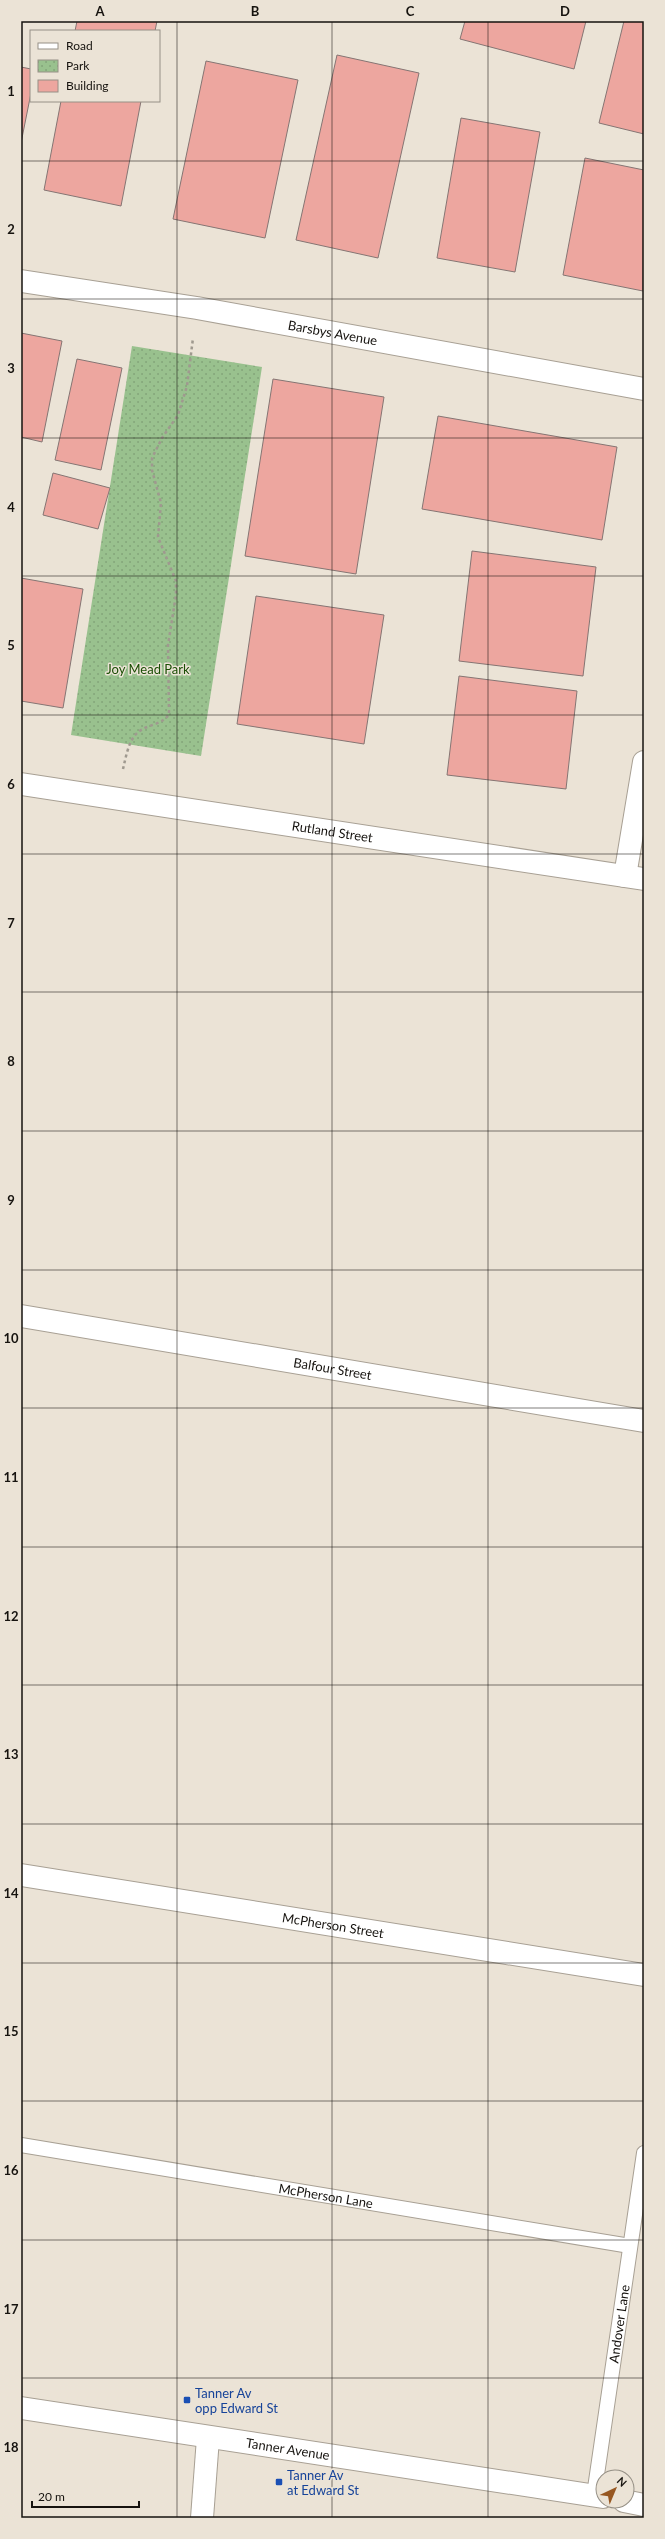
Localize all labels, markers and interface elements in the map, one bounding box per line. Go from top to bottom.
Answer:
text: A [94,3,105,19]
text: B [251,3,260,19]
text: C [406,3,415,19]
text: D [560,3,570,19]
legend [30,30,160,102]
text: Road [66,38,93,53]
text: Park [66,58,90,73]
text: Building [66,78,109,93]
text: 1 [7,83,15,99]
text: 2 [7,221,15,237]
street label: Barsbys Avenue [287,317,379,349]
text: 3 [7,360,15,376]
text: 4 [7,499,15,515]
text: 5 [7,637,15,653]
park label: Joy Mead Park [106,661,190,677]
text: 6 [7,776,15,792]
street label: Rutland Street [291,817,374,846]
text: 7 [7,915,15,931]
text: 8 [7,1053,15,1069]
text: 9 [7,1192,15,1208]
text: 10 [3,1330,19,1346]
street label: Balfour Street [292,1354,373,1383]
text: 11 [3,1469,19,1485]
text: 12 [3,1608,19,1624]
text: 13 [3,1746,19,1762]
text: 14 [3,1885,19,1901]
street label: McPherson Street [281,1909,385,1941]
text: 15 [3,2023,19,2039]
text: 16 [3,2162,19,2178]
street label: McPherson Lane [277,2180,374,2211]
street label: Andover Lane [605,2283,633,2364]
text: 17 [3,2301,19,2317]
place label: Tanner Av opp Edward St [195,2385,278,2416]
marker: Tanner Av opp Edward St [182,2395,192,2405]
street label: Tanner Avenue [245,2435,331,2463]
text: 18 [3,2439,19,2455]
place label: Tanner Av at Edward St [287,2467,359,2498]
north arrow [595,2469,635,2509]
text: N [615,2474,630,2489]
marker: Tanner Av at Edward St [274,2477,284,2487]
scale bar [32,2483,139,2509]
text: 20 m [38,2489,65,2504]

